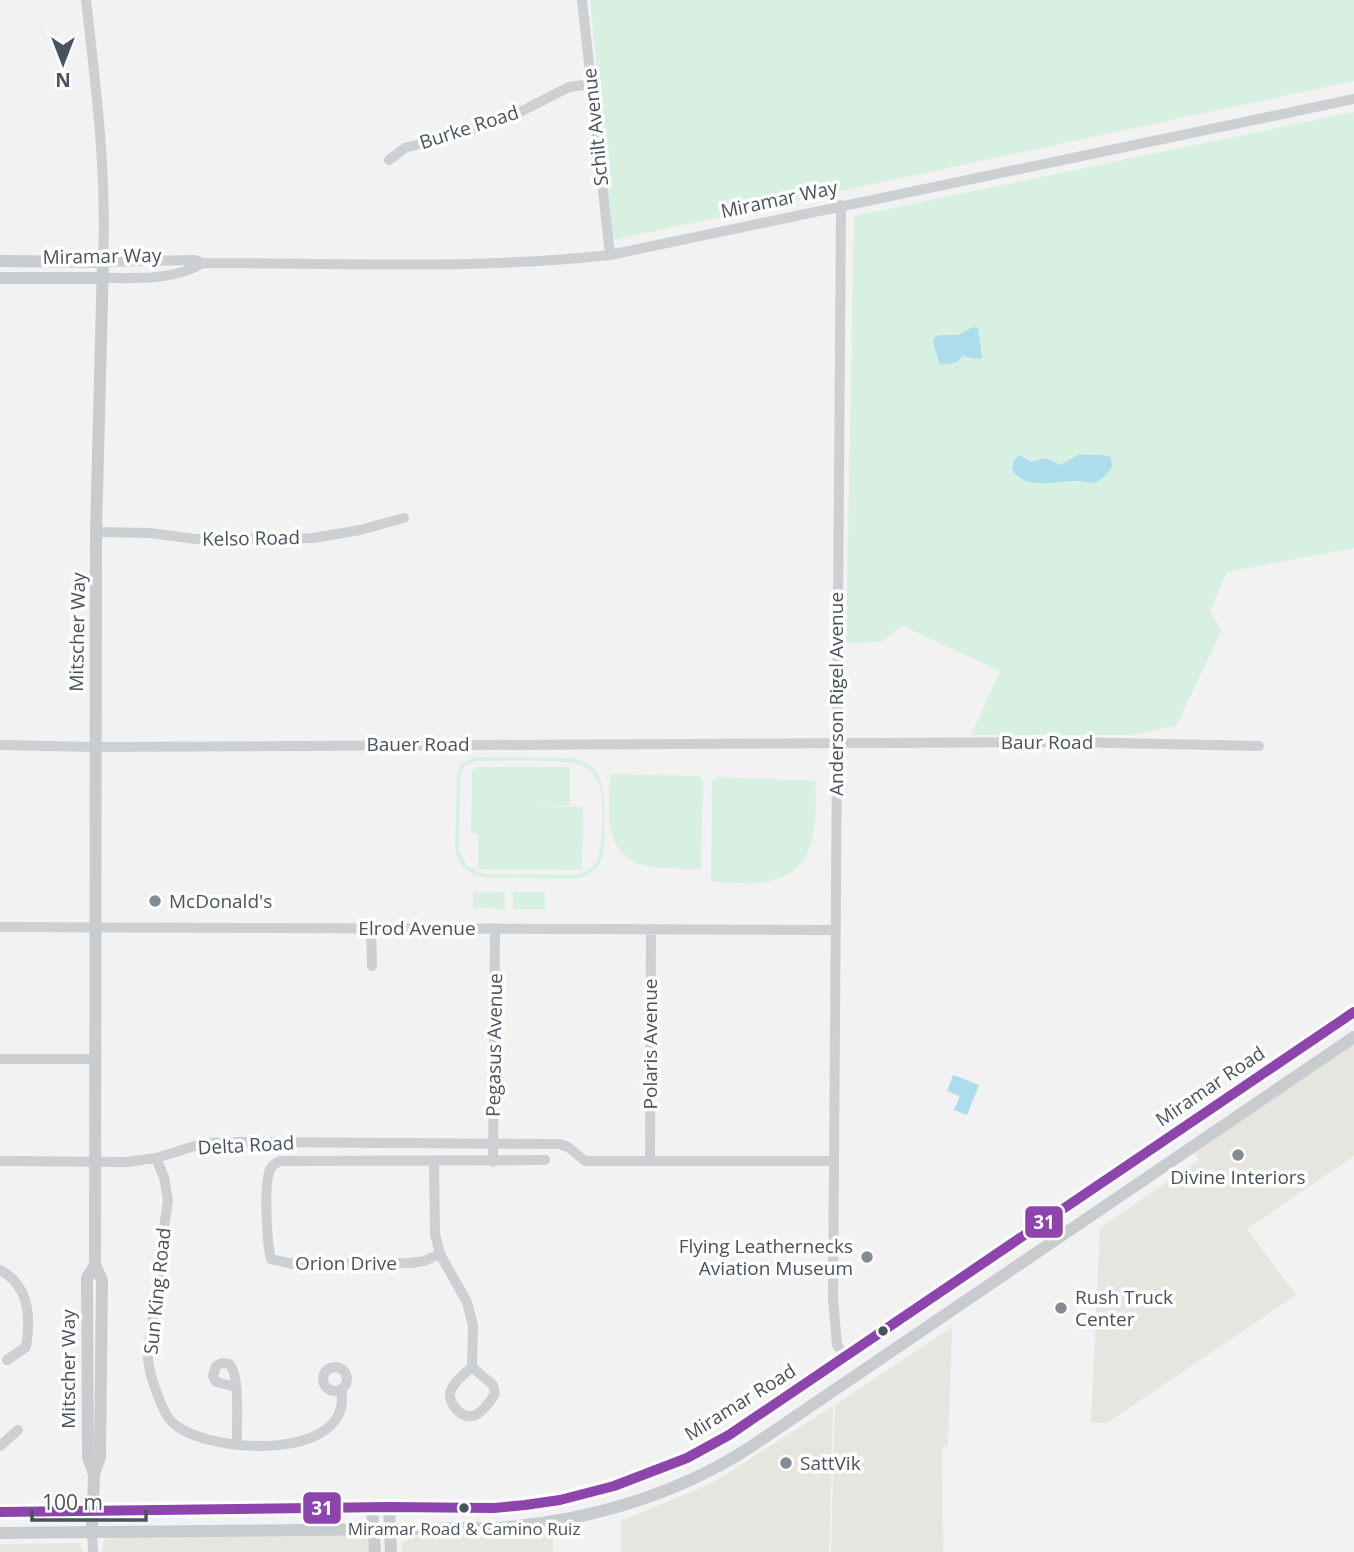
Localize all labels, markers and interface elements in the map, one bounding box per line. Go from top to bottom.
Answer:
north arrow [28,28,98,98]
text: N [55,67,71,93]
street label: Schilt Avenue [576,67,614,187]
street label: Burke Road [416,99,522,155]
street label: Miramar Way [718,174,840,224]
street label: Miramar Way [42,242,162,270]
street label: Kelso Road [202,524,300,552]
street label: Mitscher Way [63,572,91,692]
street label: Anderson Rigel Avenue [823,592,849,796]
street label: Baur Road [1001,729,1093,755]
street label: Bauer Road [366,731,470,757]
place label: McDonald's [169,888,272,914]
marker: McDonald's [147,893,163,909]
street label: Elrod Avenue [358,915,476,941]
street label: Pegasus Avenue [480,973,508,1117]
street label: Polaris Avenue [637,979,663,1109]
street label: Miramar Road [1150,1040,1270,1132]
street label: Delta Road [197,1129,295,1161]
marker: Divine Interiors [1230,1147,1246,1163]
place label: Divine Interiors [1170,1164,1306,1190]
line badge: 31 [1024,1205,1064,1239]
text: 31 [1033,1209,1055,1235]
street label: Sun King Road [137,1226,177,1356]
place label: Flying Leathernecks Aviation Museum [679,1233,853,1281]
marker: Flying Leathernecks Aviation Museum [859,1249,875,1265]
street label: Orion Drive [295,1250,397,1276]
place label: Rush Truck Center [1075,1284,1173,1332]
marker: Rush Truck Center [1053,1300,1069,1316]
street label: Mitscher Way [55,1309,81,1429]
unlabelled marker [876,1324,890,1338]
street label: Miramar Road [680,1357,800,1447]
place label: SattVik [800,1450,861,1476]
marker: SattVik [778,1455,794,1471]
scale bar [32,1478,145,1522]
text: 100 m [42,1488,103,1516]
line badge: 31 [302,1491,342,1525]
text: 31 [311,1495,333,1521]
marker: Miramar Road & Camino Ruiz [457,1501,471,1515]
place label: Miramar Road & Camino Ruiz [348,1517,580,1540]

